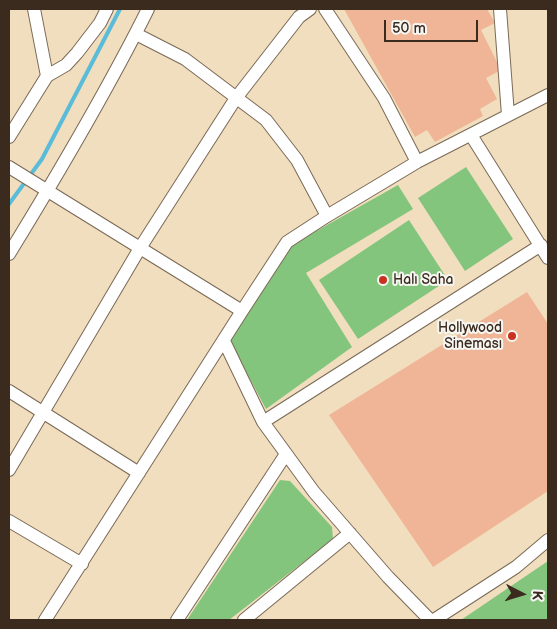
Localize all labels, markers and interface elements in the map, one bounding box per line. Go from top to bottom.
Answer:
scale bar [387,10,481,42]
text: 50 m [392,19,426,38]
place label: Halı Saha [393,272,453,288]
marker: Halı Saha [377,274,389,286]
place label: Hollywood Sineması [438,320,502,352]
marker: Hollywood Sineması [506,330,518,342]
north arrow [497,569,547,619]
text: K [529,590,546,601]

